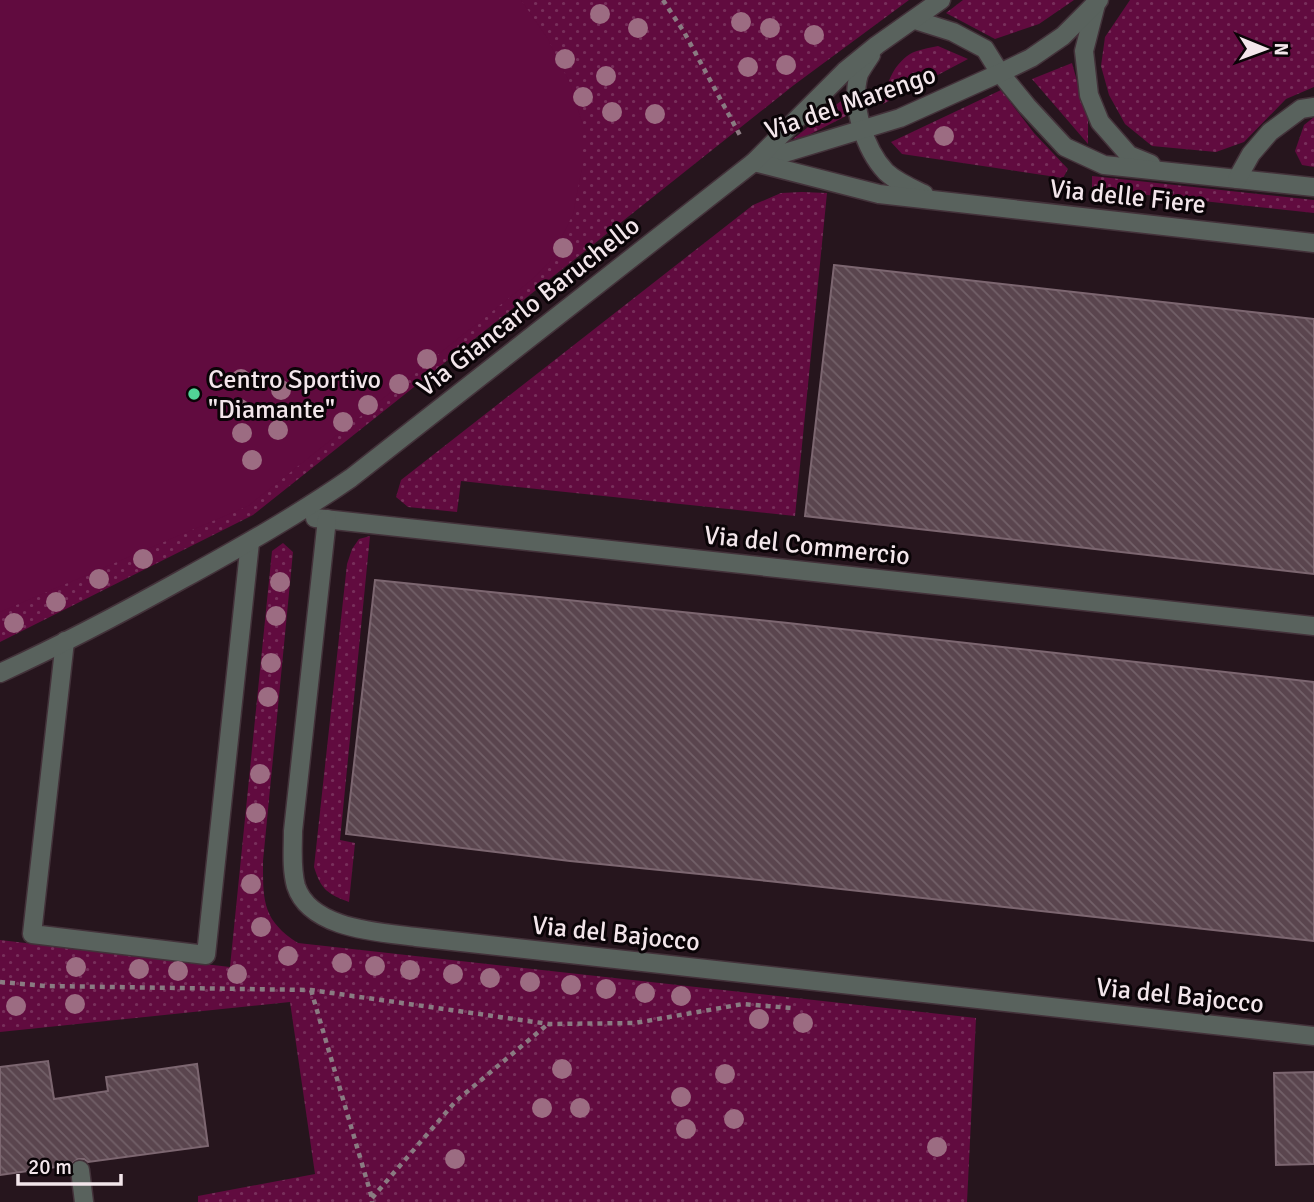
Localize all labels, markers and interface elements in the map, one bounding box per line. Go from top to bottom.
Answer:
north arrow [1230,14,1300,84]
text: N [1269,42,1293,56]
street label: Via del Marengo [761,59,940,147]
street label: Via delle Fiere [1048,173,1208,221]
street label: Via Giancarlo Baruchello [411,210,646,404]
place label: Centro Sportivo "Diamante" [208,364,381,426]
marker: Centro Sportivo "Diamante" [186,386,202,402]
street label: Via del Commercio [702,519,911,573]
street label: Via del Bajocco [530,909,701,959]
street label: Via del Bajocco [1094,971,1265,1021]
scale bar [18,1142,121,1186]
text: 20 m [28,1154,72,1180]

